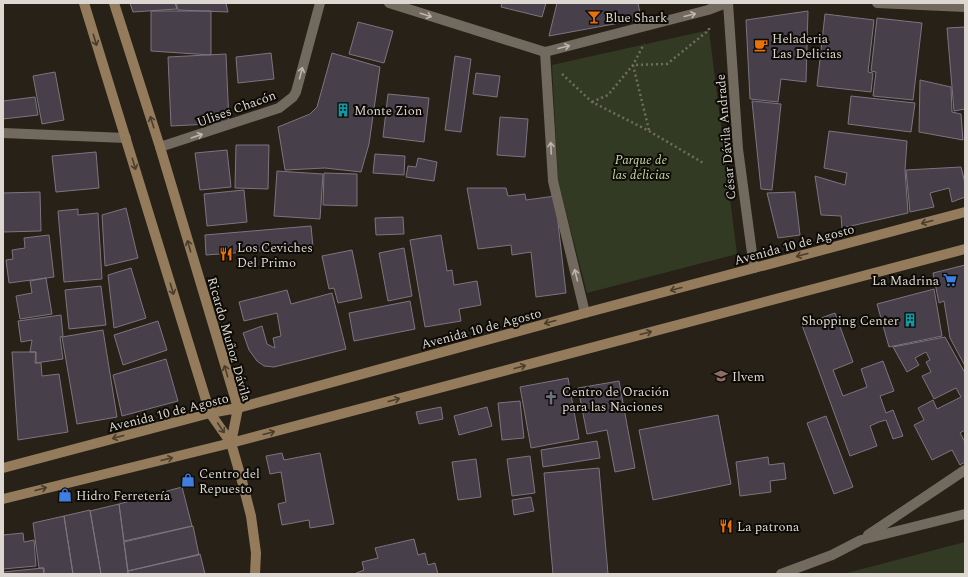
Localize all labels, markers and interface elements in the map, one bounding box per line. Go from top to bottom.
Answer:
place label: Blue Shark [605,8,667,28]
bar icon: Blue Shark [586,9,602,25]
one-way arrow [683,11,696,18]
one-way arrow [420,12,433,19]
place label: Heladeria Las Delicias [772,29,842,64]
one-way arrow [92,34,99,47]
cafe icon: Heladeria Las Delicias [753,37,769,53]
one-way arrow [557,43,570,51]
one-way arrow [298,67,306,80]
street label: César Dávila Andrade [711,73,741,201]
street label: Ulises Chacón [194,85,279,133]
place label: Monte Zion [354,101,423,121]
building icon: Monte Zion [335,102,351,118]
one-way arrow [148,115,155,128]
one-way arrow [191,132,204,139]
one-way arrow [547,142,554,155]
park label: Parque de las delicias [612,150,670,185]
one-way arrow [131,158,138,171]
street label: Avenida 10 de Agosto [732,219,857,271]
one-way arrow [921,219,934,227]
place label: Los Ceviches Del Primo [237,238,313,273]
one-way arrow [185,240,192,253]
restaurant icon: Los Ceviches Del Primo [218,246,234,262]
one-way arrow [795,252,808,260]
one-way arrow [572,269,579,282]
place label: La Madrina [872,271,940,291]
supermarket icon: La Madrina [942,272,958,288]
street label: Ricardo Muñoz Dávila [202,275,257,404]
one-way arrow [169,282,177,294]
one-way arrow [670,285,683,293]
street label: Avenida 10 de Agosto [419,303,544,355]
place label: Shopping Center [801,311,899,331]
building icon: Shopping Center [902,312,918,328]
one-way arrow [544,319,557,326]
one-way arrow [639,329,652,337]
one-way arrow [513,362,526,370]
one-way arrow [222,364,229,377]
place label: Ilvem [732,367,765,387]
school or university icon: Ilvem [713,368,729,384]
place label: Centro de Oración para las Naciones [562,382,670,417]
street label: Avenida 10 de Agosto [106,388,231,438]
church icon: Centro de Oración para las Naciones [543,390,559,406]
one-way arrow [388,396,401,403]
one-way arrow [217,423,225,434]
one-way arrow [262,429,275,437]
one-way arrow [112,434,125,442]
one-way arrow [160,454,173,462]
place label: Centro del Repuesto [199,464,260,499]
shop icon: Centro del Repuesto [180,472,196,488]
one-way arrow [34,485,47,493]
place label: Hidro Ferretería [76,486,171,506]
shop icon: Hidro Ferretería [57,487,73,503]
place label: La patrona [737,517,800,537]
restaurant icon: La patrona [718,518,734,534]

